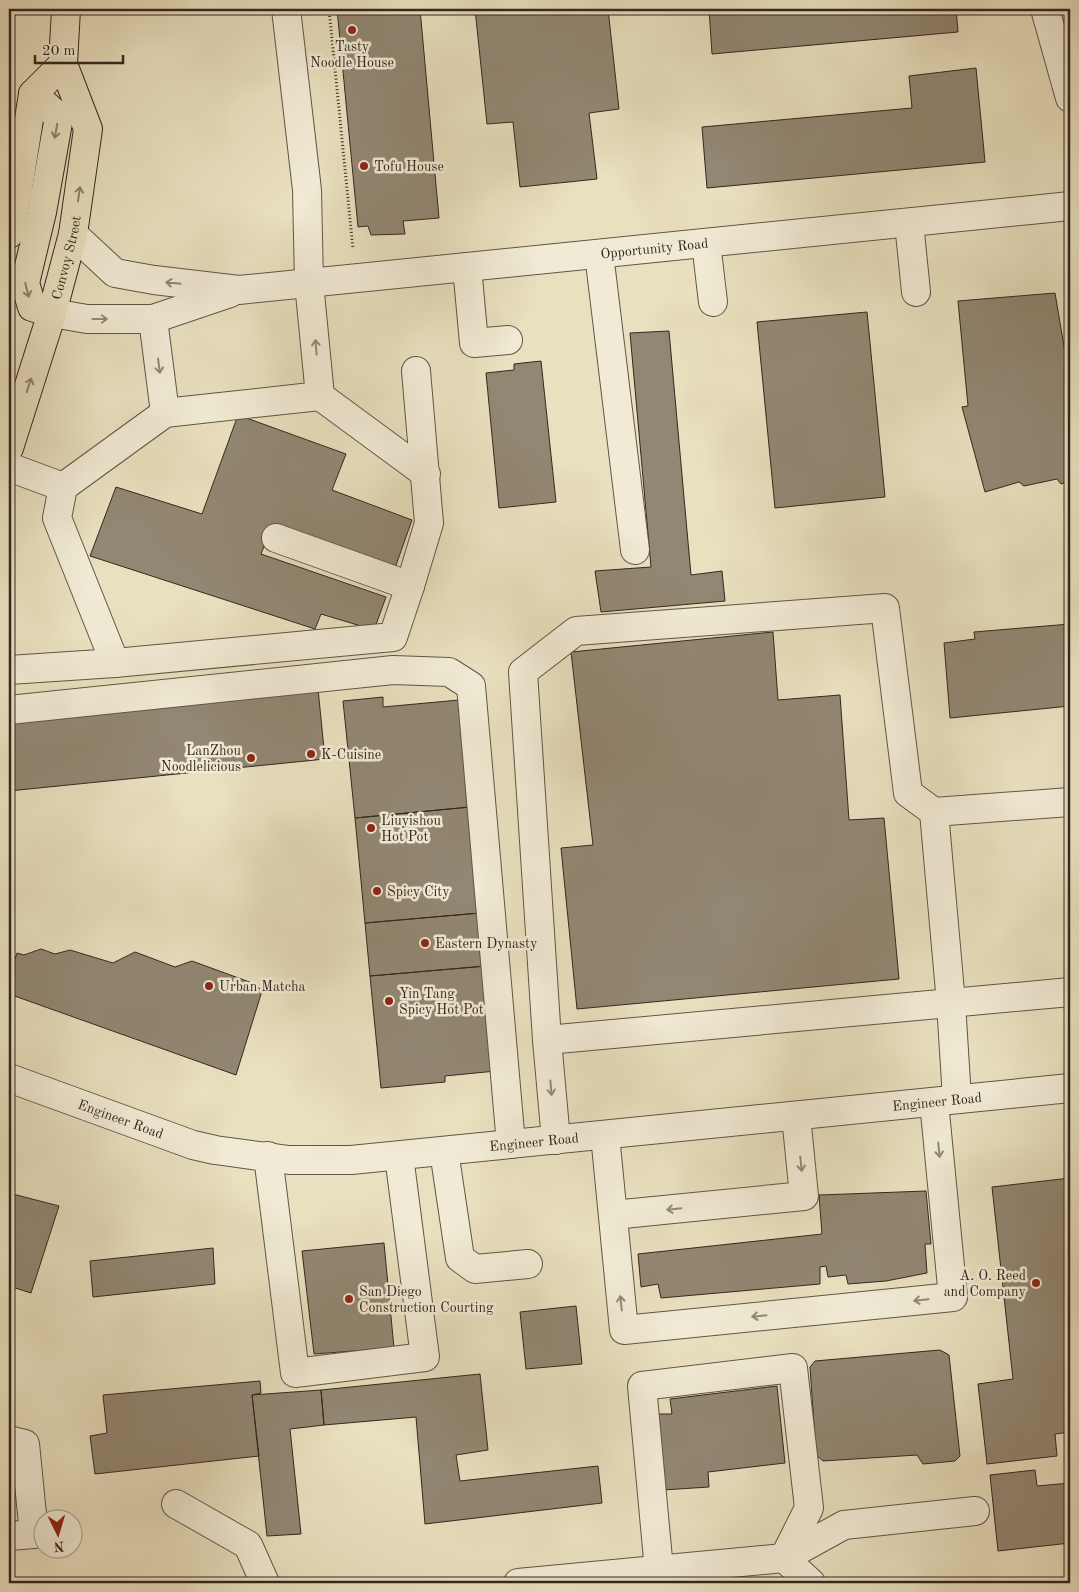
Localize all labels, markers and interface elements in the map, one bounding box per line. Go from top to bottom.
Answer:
marker: Tasty Noodle House [346,24,358,36]
scale bar [35,32,122,64]
place label: Tasty Noodle House [310,40,394,70]
text: 20 m [42,44,76,59]
one-way arrow [51,122,61,138]
marker: Tofu House [358,160,370,172]
place label: Tofu House [374,160,444,174]
one-way arrow [74,186,84,202]
street label: Convoy Street [50,215,84,301]
street label: Opportunity Road [600,237,709,261]
one-way arrow [165,278,181,288]
one-way arrow [23,281,32,297]
one-way arrow [92,314,108,324]
one-way arrow [311,339,321,355]
one-way arrow [154,358,164,374]
one-way arrow [25,377,35,393]
place label: LanZhou Noodlelicious [161,744,242,774]
marker: K-Cuisine [305,748,317,760]
place label: K-Cuisine [321,748,381,762]
marker: LanZhou Noodlelicious [245,752,257,764]
place label: Liuyishou Hot Pot [381,814,441,844]
marker: Liuyishou Hot Pot [365,822,377,834]
marker: Spicy City [371,885,383,897]
place label: Spicy City [387,885,450,899]
marker: Eastern Dynasty [419,937,431,949]
place label: Eastern Dynasty [435,937,538,951]
marker: Urban Matcha [203,980,215,992]
place label: Urban Matcha [219,980,305,994]
place label: Yin Tang Spicy Hot Pot [399,987,484,1017]
marker: Yin Tang Spicy Hot Pot [383,995,395,1007]
one-way arrow [547,1080,556,1096]
street label: Engineer Road [892,1091,983,1114]
street label: Engineer Road [76,1098,165,1142]
street label: Engineer Road [489,1131,580,1154]
one-way arrow [934,1142,943,1158]
one-way arrow [796,1156,806,1172]
one-way arrow [666,1204,682,1214]
place label: A. O. Reed and Company [944,1269,1027,1299]
marker: A. O. Reed and Company [1030,1277,1042,1289]
place label: San Diego Construction Courting [359,1285,494,1315]
marker: San Diego Construction Courting [343,1293,355,1305]
one-way arrow [913,1295,929,1305]
one-way arrow [617,1296,626,1312]
one-way arrow [751,1312,767,1321]
north arrow [32,1510,82,1560]
text: N [53,1539,65,1553]

